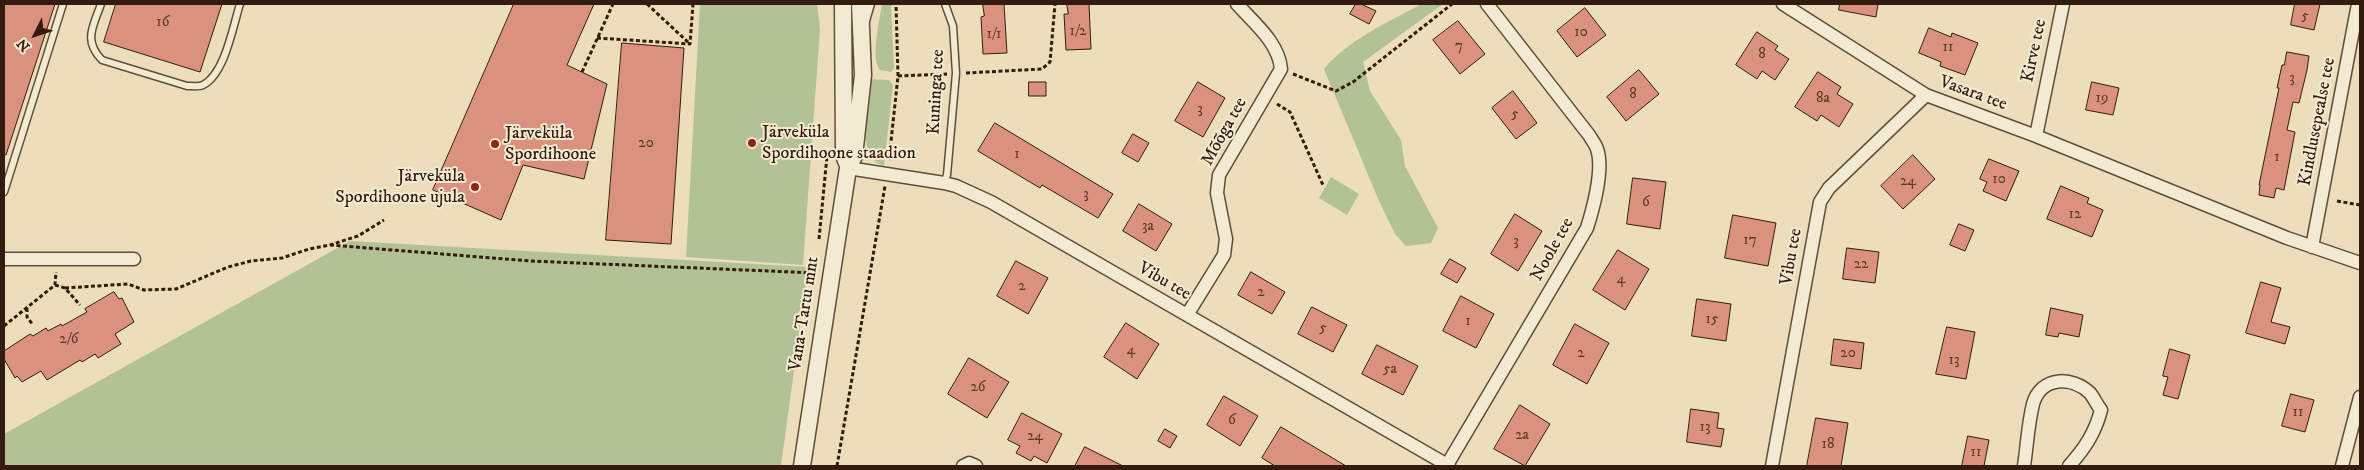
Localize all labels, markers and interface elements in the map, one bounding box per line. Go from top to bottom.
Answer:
house number: 5 [2301,8,2309,26]
north arrow [10,10,60,60]
house number: 16 [156,14,170,32]
street label: Kirve tee [2018,17,2052,85]
house number: 1/2 [1070,23,1086,41]
house number: 10 [1574,24,1588,42]
house number: 1/1 [986,26,1002,44]
text: N [13,35,34,55]
house number: 7 [1455,38,1463,56]
house number: 11 [1942,39,1954,57]
house number: 8 [1758,46,1766,64]
street label: Kuninga tee [924,49,950,135]
street label: Kindlusepealse tee [2295,56,2341,188]
house number: 3 [2289,70,2295,88]
street label: Vasara tee [1936,72,2010,116]
house number: 8 [1629,86,1637,104]
house number: 8a [1816,90,1830,108]
house number: 19 [2096,90,2108,108]
street label: Mõõga tee [1197,94,1253,170]
house number: 3 [1197,101,1203,119]
house number: 5 [1511,106,1519,124]
place label: Järveküla Spordihoone staadion [762,122,916,164]
place label: Järveküla Spordihoone [505,123,596,166]
house number: 20 [638,135,654,153]
marker: Järveküla Spordihoone staadion [746,137,758,149]
marker: Järveküla Spordihoone [489,138,501,150]
house number: 1 [1014,146,1020,164]
house number: 1 [2274,149,2280,167]
place label: Järveküla Spordihoone ujula [335,166,465,208]
house number: 10 [1992,171,2006,189]
house number: 24 [1900,173,1916,191]
marker: Järveküla Spordihoone ujula [469,181,481,193]
house number: 3 [1083,186,1089,204]
house number: 6 [1642,194,1650,212]
house number: 12 [2069,206,2081,224]
street label: Noole tee [1527,215,1579,285]
house number: 3a [1142,218,1154,236]
street label: Vibu tee [1776,227,1808,287]
house number: 17 [1743,232,1757,250]
house number: 3 [1513,233,1519,251]
street label: Vana-Tartu mnt [785,255,825,373]
house number: 22 [1854,256,1868,274]
street label: Vibu tee [1134,258,1194,306]
house number: 4 [1617,271,1625,289]
house number: 2 [1018,278,1026,296]
house number: 2 [1257,284,1265,302]
house number: 15 [1706,311,1718,329]
house number: 1 [1465,313,1471,331]
house number: 5 [1319,320,1327,338]
house number: 2/6 [59,331,79,349]
house number: 4 [1127,342,1135,360]
house number: 2 [1577,345,1585,363]
house number: 20 [1840,345,1856,363]
house number: 13 [1948,352,1960,370]
house number: 5a [1383,361,1397,379]
house number: 26 [970,379,986,397]
house number: 11 [2292,404,2304,422]
house number: 6 [1228,412,1236,430]
house number: 13 [1699,419,1711,437]
house number: 2a [1515,427,1529,445]
house number: 24 [1027,428,1043,446]
house number: 18 [1821,436,1835,454]
house number: 11 [1970,444,1982,462]

